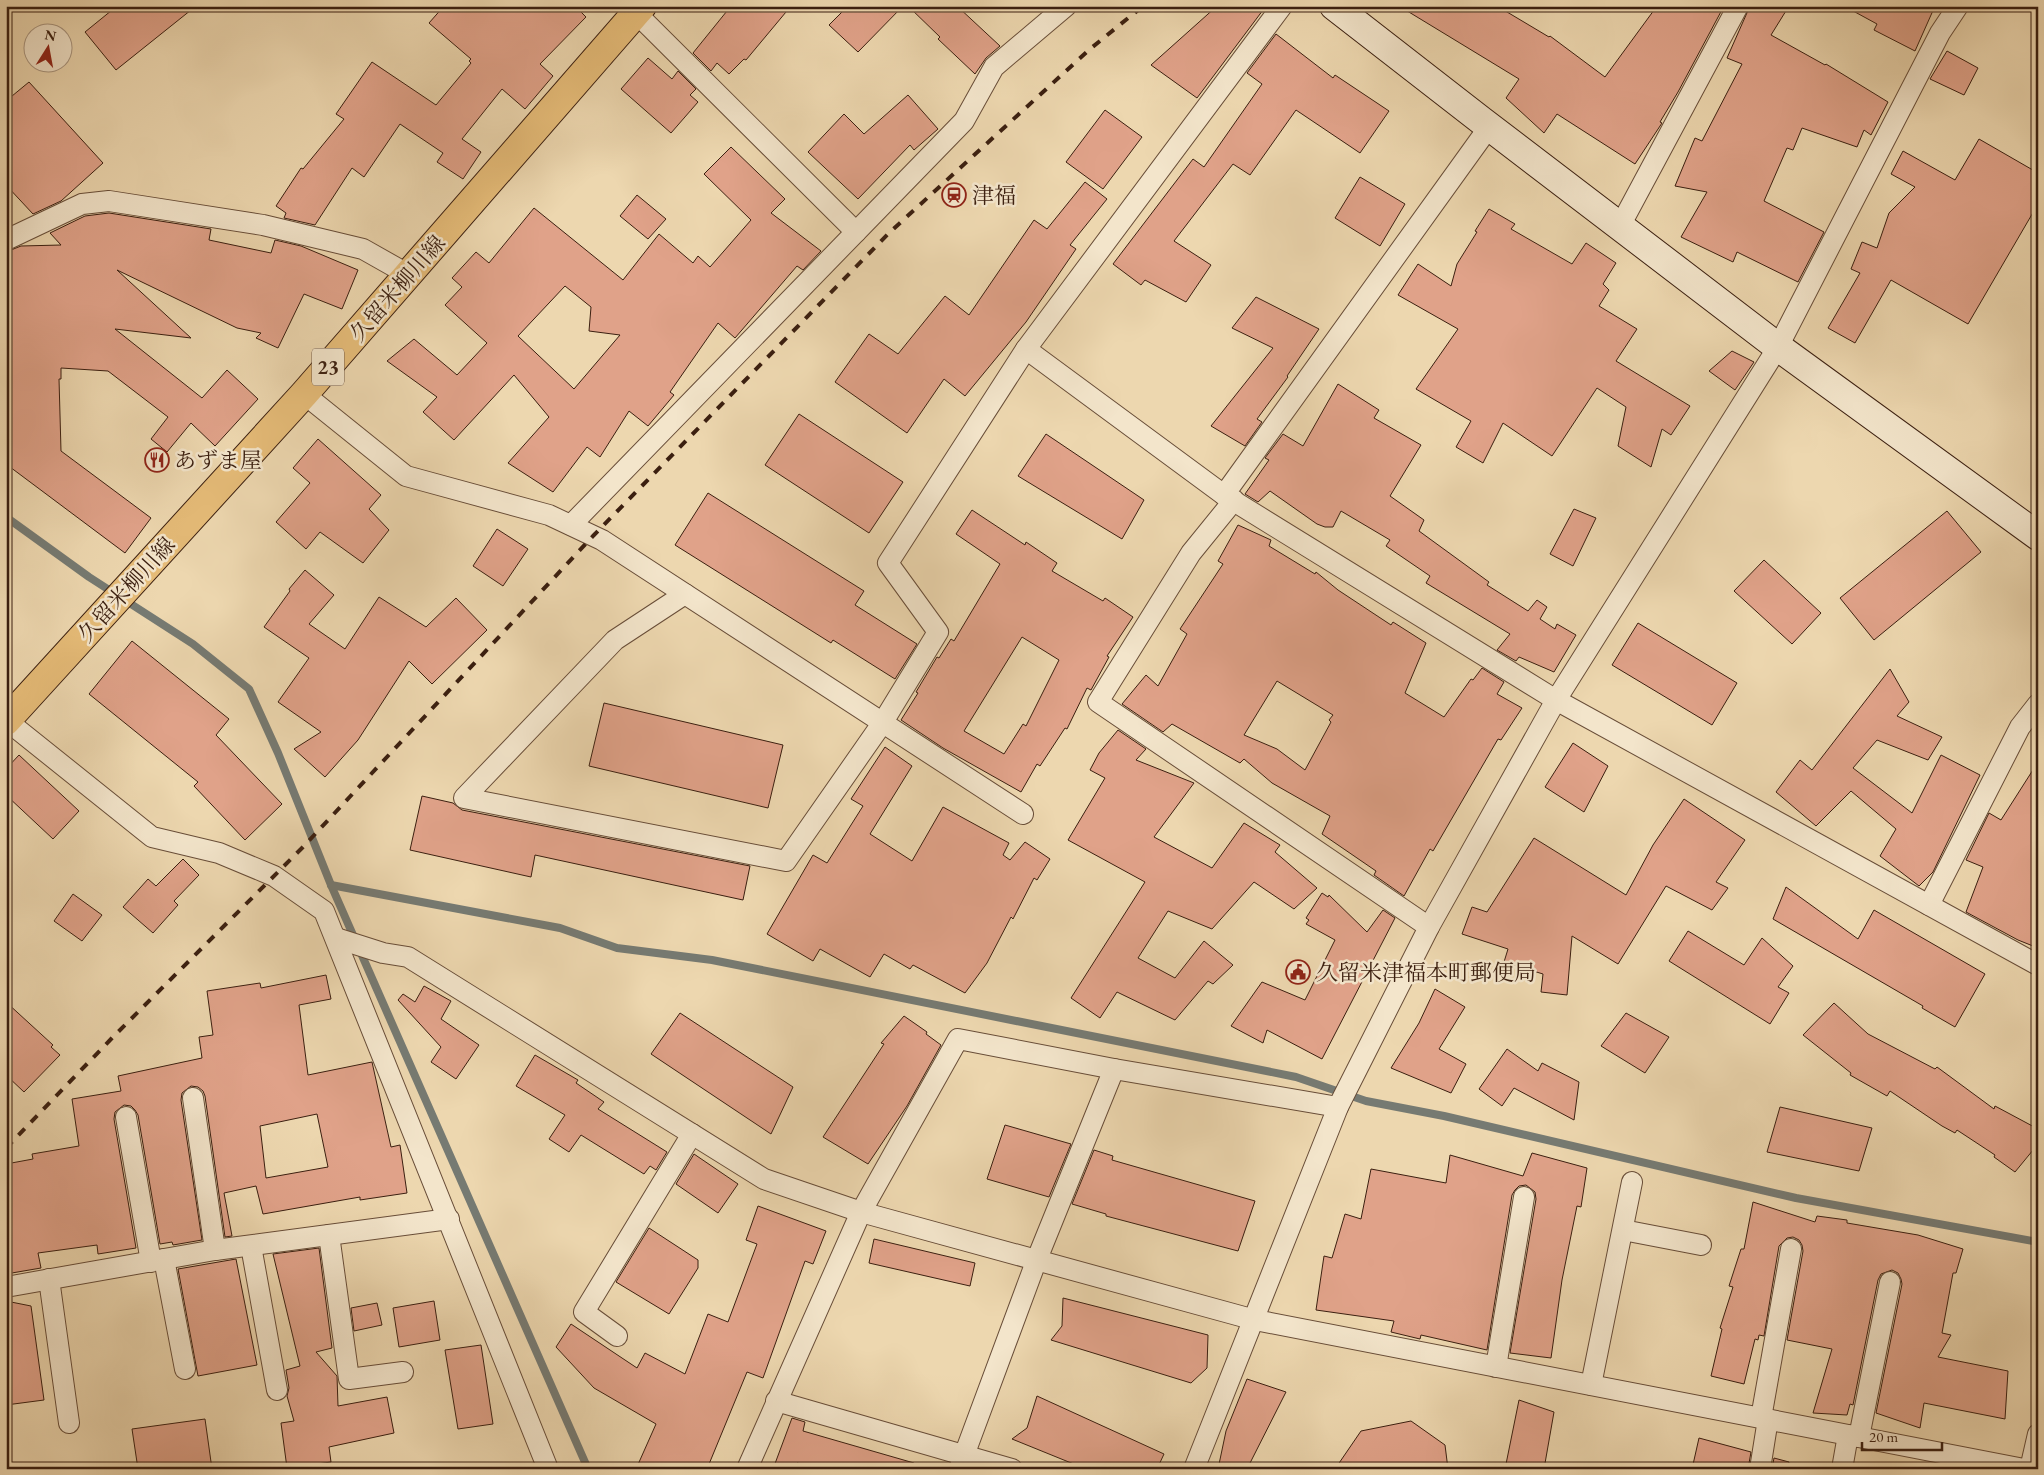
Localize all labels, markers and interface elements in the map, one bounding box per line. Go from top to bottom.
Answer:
north arrow [22,22,72,72]
text: N [43,25,58,45]
place label: 津福 [972,181,1016,210]
station icon: 津福 [941,182,967,208]
street label: 久留米柳川線 [343,229,452,348]
road number: 23 [312,348,344,386]
place label: あずま屋 [174,446,262,475]
restaurant icon: あずま屋 [144,447,170,473]
street label: 久留米柳川線 [71,531,181,648]
place label: 久留米津福本町郵便局 [1316,958,1536,987]
public building icon: 久留米津福本町郵便局 [1285,959,1311,985]
scale bar [1862,1420,1942,1452]
text: 20 m [1869,1427,1898,1446]

